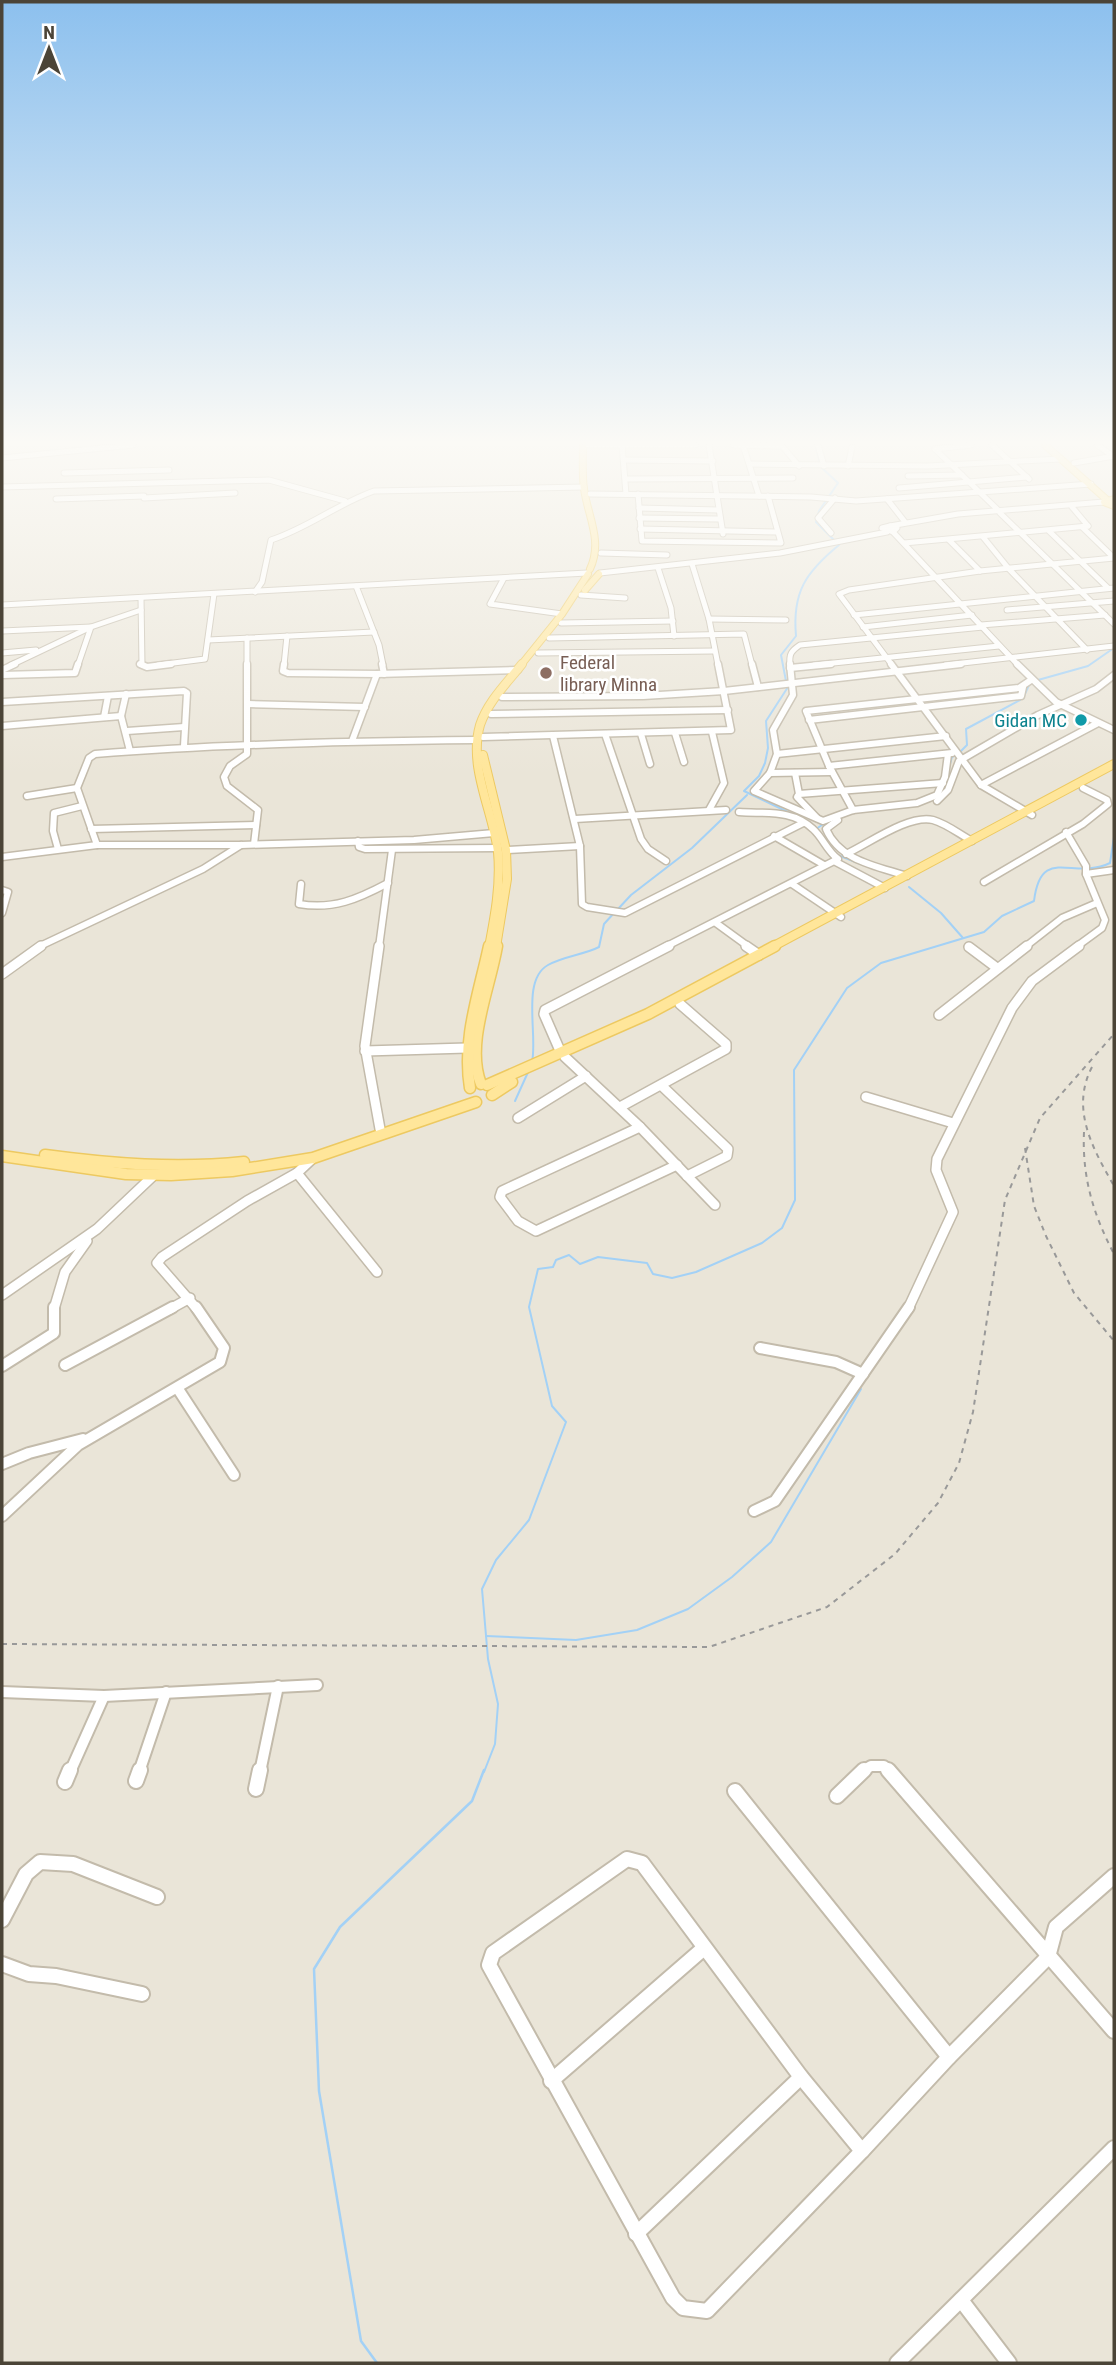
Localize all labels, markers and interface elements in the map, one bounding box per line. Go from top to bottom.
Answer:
north arrow [14,14,84,84]
text: N [43,21,55,44]
place label: Federal library Minna [560,651,657,696]
marker: Federal library Minna [538,665,554,681]
place label: Gidan MC [994,709,1067,732]
marker: Gidan MC [1073,712,1089,728]

